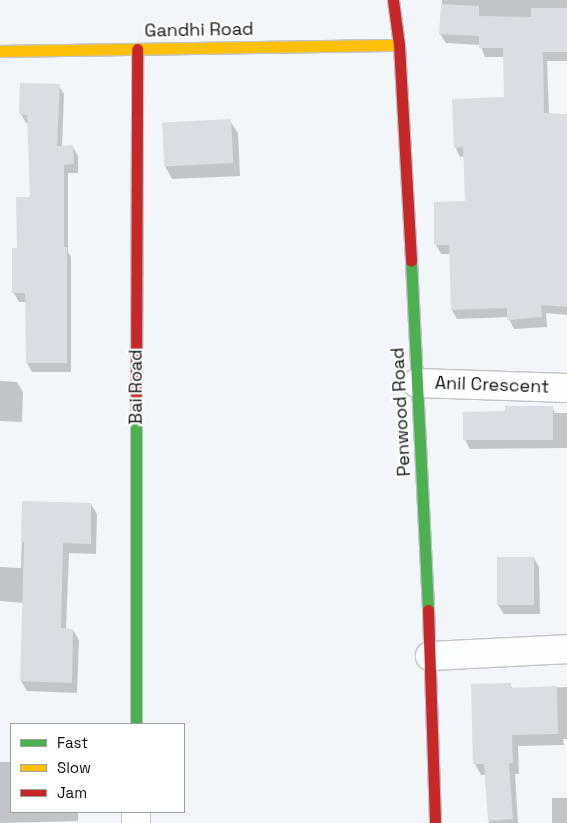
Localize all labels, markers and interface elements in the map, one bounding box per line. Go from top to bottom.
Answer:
street label: Gandhi Road [144,18,254,42]
street label: Penwood Road [387,347,415,477]
street label: Bai Road [125,349,147,425]
street label: Anil Crescent [434,372,550,398]
legend [10,723,185,813]
text: Fast [57,733,88,752]
text: Slow [57,758,91,777]
text: Jam [57,783,87,802]

